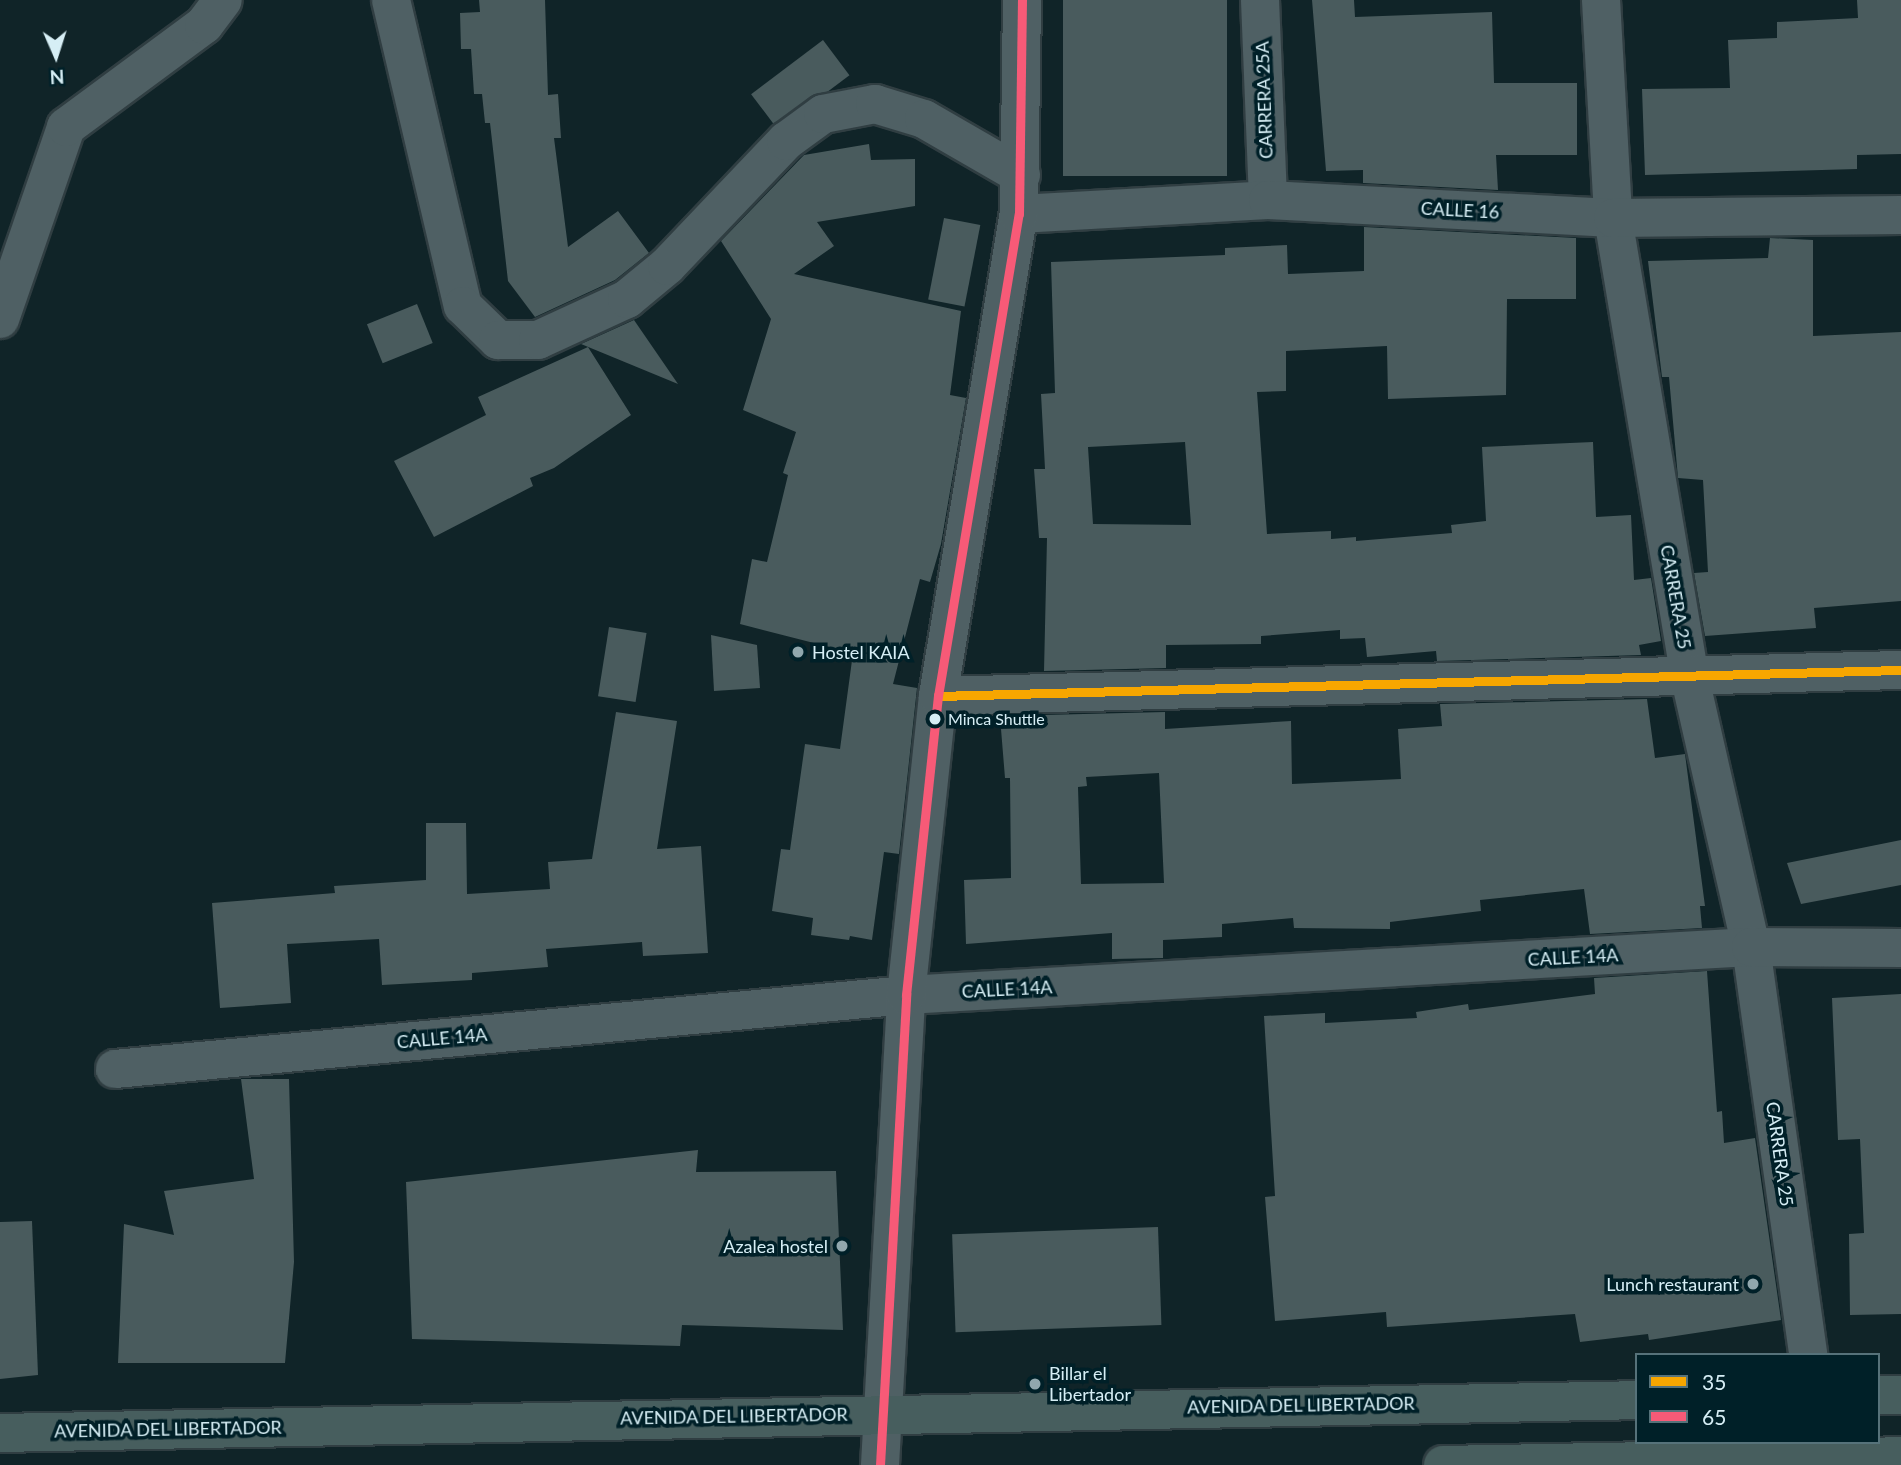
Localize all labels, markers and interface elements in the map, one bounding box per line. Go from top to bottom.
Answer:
north arrow [21,21,91,91]
street label: CARRERA 25A [1251,41,1277,159]
text: N [49,66,65,89]
street label: CALLE 16 [1420,197,1500,223]
street label: CARRERA 25 [1656,543,1696,651]
place label: Hostel KAIA [812,641,910,663]
marker: Hostel KAIA [790,644,806,660]
place label: Minca Shuttle [948,709,1045,729]
marker: Minca Shuttle [928,712,942,726]
street label: CALLE 14A [1527,944,1619,970]
street label: CALLE 14A [961,976,1053,1002]
street label: CALLE 14A [396,1023,488,1053]
street label: CARRERA 25 [1762,1100,1798,1208]
place label: Azalea hostel [723,1235,828,1257]
marker: Azalea hostel [834,1238,850,1254]
place label: Lunch restaurant [1606,1273,1739,1295]
marker: Lunch restaurant [1745,1276,1761,1292]
legend [1635,1353,1880,1444]
place label: Billar el Libertador [1049,1363,1131,1406]
text: 35 [1702,1369,1726,1394]
marker: Billar el Libertador [1027,1376,1043,1392]
street label: AVENIDA DEL LIBERTADOR [1186,1392,1416,1418]
street label: AVENIDA DEL LIBERTADOR [619,1403,849,1429]
text: 65 [1702,1404,1726,1429]
street label: AVENIDA DEL LIBERTADOR [53,1416,283,1442]

